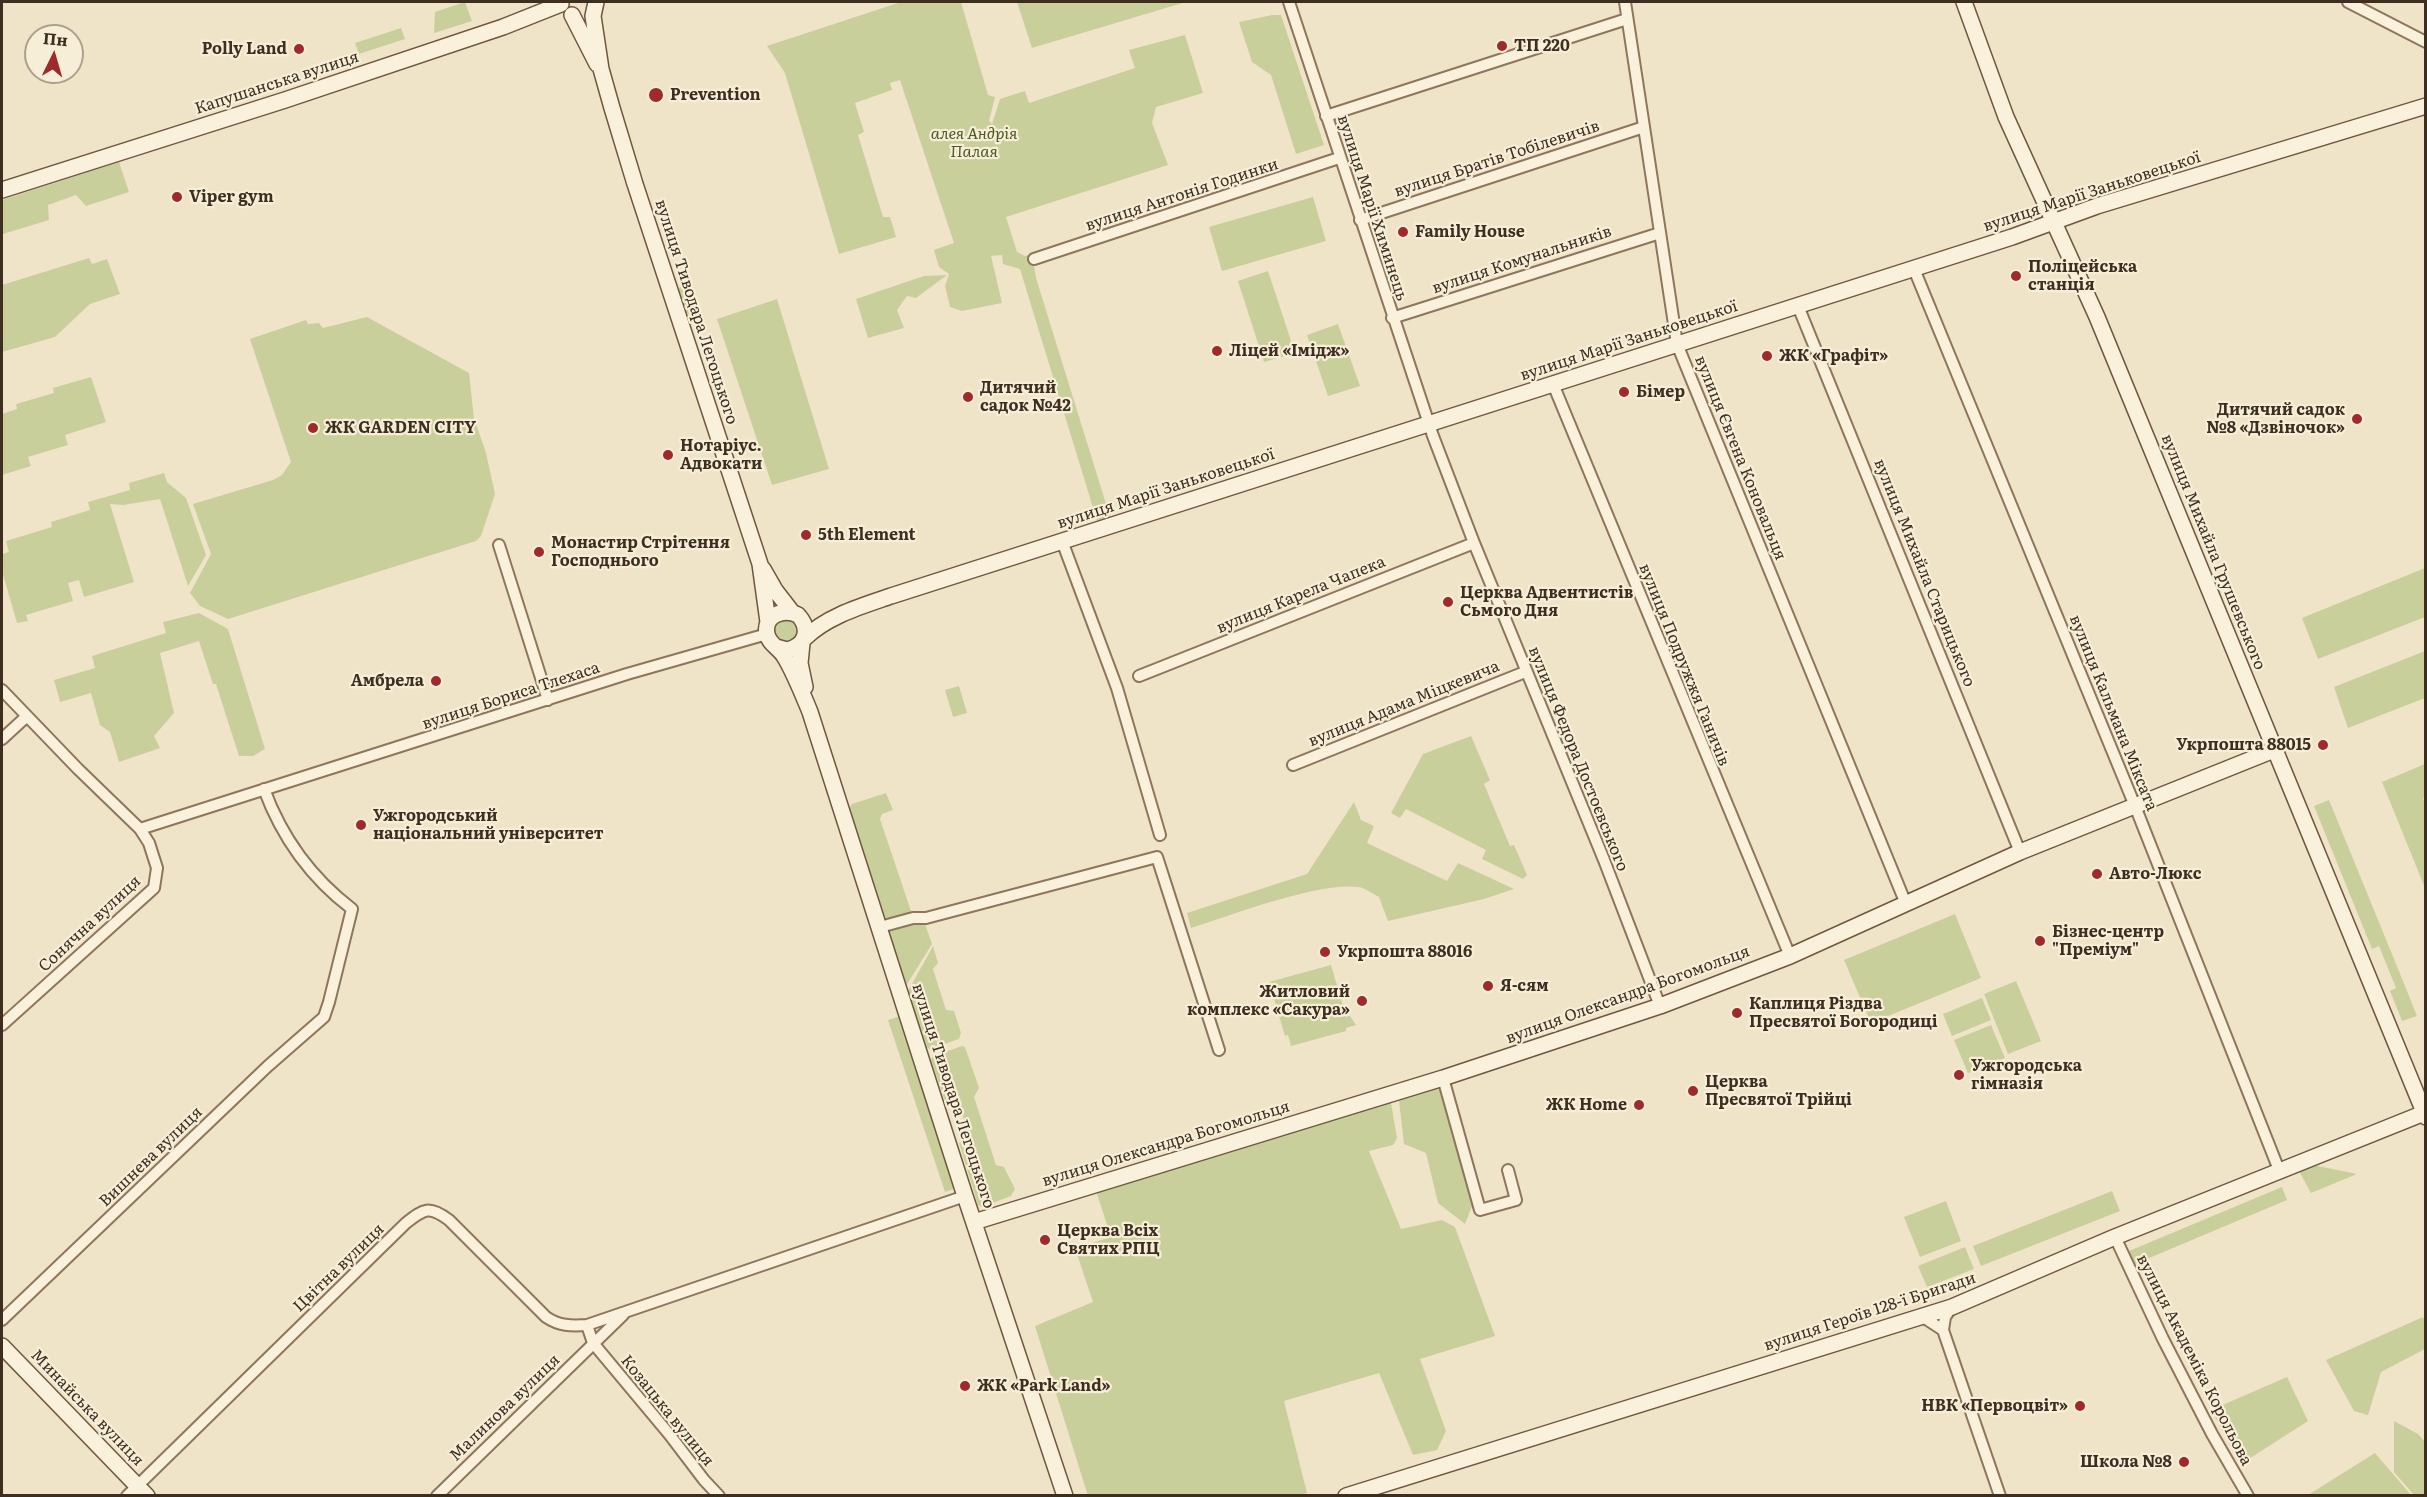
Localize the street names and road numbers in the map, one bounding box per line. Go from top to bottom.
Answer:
street label: Капушанська вулиця [192,47,362,119]
street label: вулиця Марії Химинець [1333,113,1411,303]
street label: вулиця Братів Тобілевичів [1392,117,1602,201]
street label: вулиця Марії Заньковецької [1981,148,2203,236]
street label: вулиця Антонія Годинки [1083,155,1281,235]
street label: вулиця Тиводара Легоцького [651,197,741,427]
street label: вулиця Комунальників [1430,222,1614,298]
street label: вулиця Марії Заньковецької [1518,297,1740,385]
street label: вулиця Євгена Коновальця [1690,353,1790,563]
street label: вулиця Михайла Грушевського [2157,431,2269,673]
street label: вулиця Марії Заньковецької [1055,445,1277,533]
street label: вулиця Михайла Старицького [1869,456,1979,690]
street label: вулиця Карела Чапека [1214,552,1388,638]
street label: вулиця Подружжя Ганичів [1635,561,1733,769]
street label: вулиця Кальмана Міксата [2065,612,2161,814]
street label: вулиця Федора Достоєвського [1524,644,1632,874]
street label: вулиця Адама Міцкевича [1306,657,1502,751]
street label: вулиця Бориса Тлехаса [420,658,602,734]
street label: Сонячна вулиця [35,872,145,976]
street label: вулиця Олександра Богомольця [1503,942,1753,1048]
street label: вулиця Тиводара Легоцького [908,981,998,1211]
street label: вулиця Олександра Богомольця [1040,1097,1292,1191]
street label: Вишнева вулиця [95,1103,207,1211]
street label: Цвітна вулиця [290,1220,388,1316]
street label: вулиця Академіка Корольова [2132,1251,2256,1469]
street label: вулиця Героїв 128-ї Бригади [1762,1269,1978,1355]
street label: Минайська вулиця [26,1346,148,1470]
street label: Малинова вулиця [446,1351,564,1465]
street label: Козацька вулиця [616,1352,718,1470]

